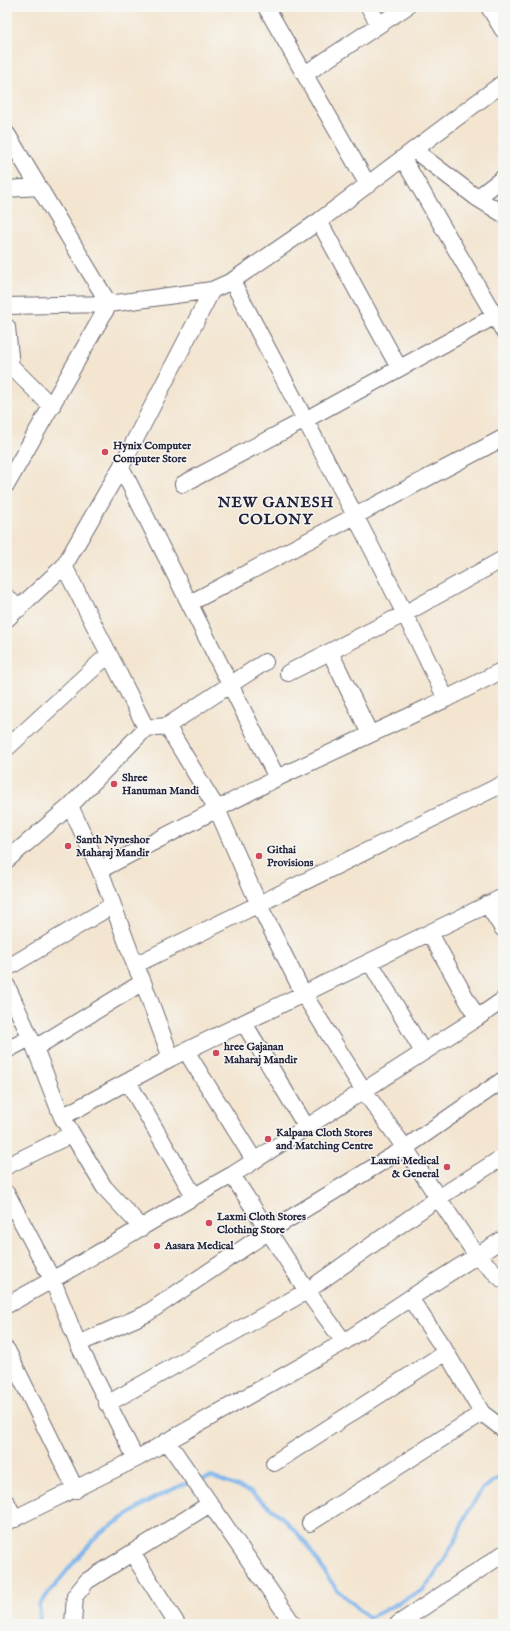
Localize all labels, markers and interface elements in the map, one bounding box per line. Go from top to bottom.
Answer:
place label: Hynix Computer Computer Store [113,439,192,466]
marker: Hynix Computer Computer Store [100,447,110,457]
district label: NEW GANESH COLONY [217,493,334,529]
place label: Shree Hanuman Mandi [122,771,199,798]
marker: Shree Hanuman Mandi [109,779,119,789]
place label: Santh Nyneshor Maharaj Mandir [76,833,150,860]
marker: Santh Nyneshor Maharaj Mandir [63,841,73,851]
place label: Githai Provisions [267,843,314,870]
marker: Githai Provisions [254,851,264,861]
place label: hree Gajanan Maharaj Mandir [223,1040,298,1067]
marker: hree Gajanan Maharaj Mandir [211,1048,221,1058]
place label: Kalpana Cloth Stores and Matching Centre [276,1126,373,1153]
marker: Kalpana Cloth Stores and Matching Centre [263,1134,273,1144]
place label: Laxmi Medical & General [370,1154,440,1181]
marker: Laxmi Medical & General [442,1162,452,1172]
place label: Laxmi Cloth Stores Clothing Store [216,1210,306,1237]
marker: Laxmi Cloth Stores Clothing Store [204,1218,214,1228]
place label: Aasara Medical [164,1239,235,1253]
marker: Aasara Medical [152,1241,162,1251]

